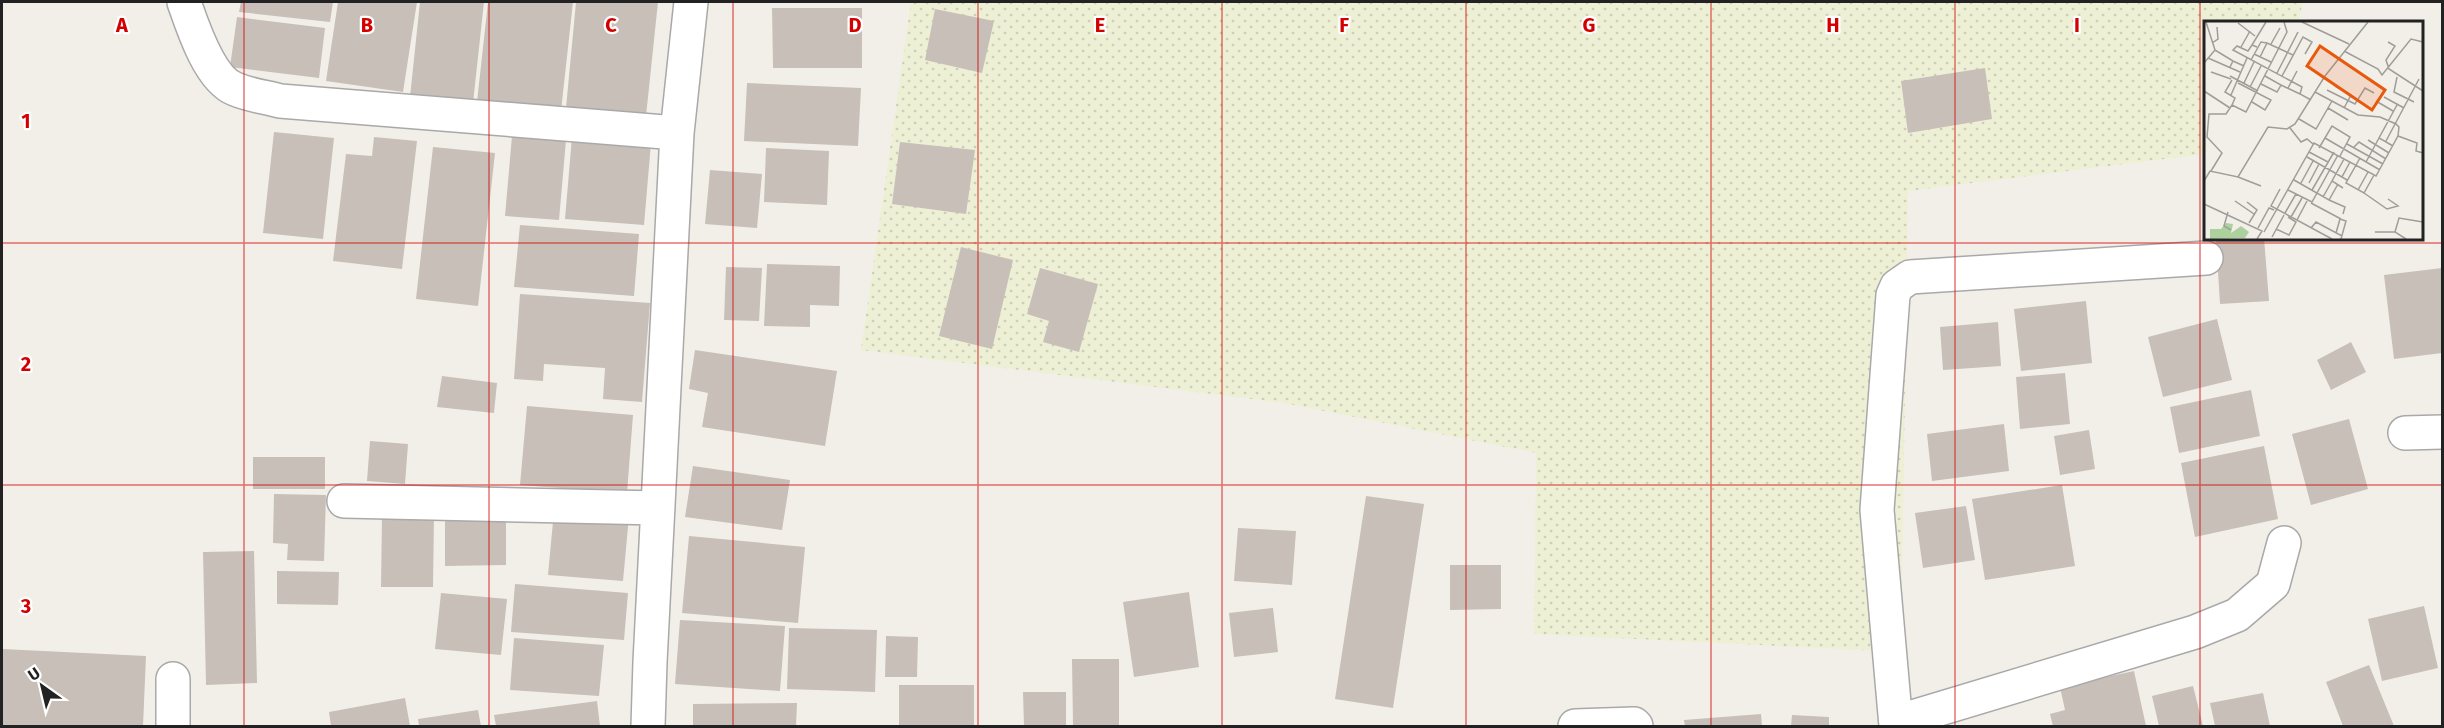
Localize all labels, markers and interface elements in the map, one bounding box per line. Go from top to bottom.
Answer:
text: A [115,13,129,37]
text: B [361,13,373,37]
text: C [605,13,617,37]
text: D [848,13,862,37]
text: E [1095,13,1105,37]
text: F [1339,13,1349,37]
text: G [1583,13,1595,37]
text: H [1826,13,1840,37]
text: I [2074,13,2080,37]
inset map [2204,21,2423,240]
text: 1 [21,109,31,133]
text: 2 [21,352,31,376]
text: 3 [20,594,31,618]
north arrow [12,656,72,716]
text: U [24,663,44,685]

